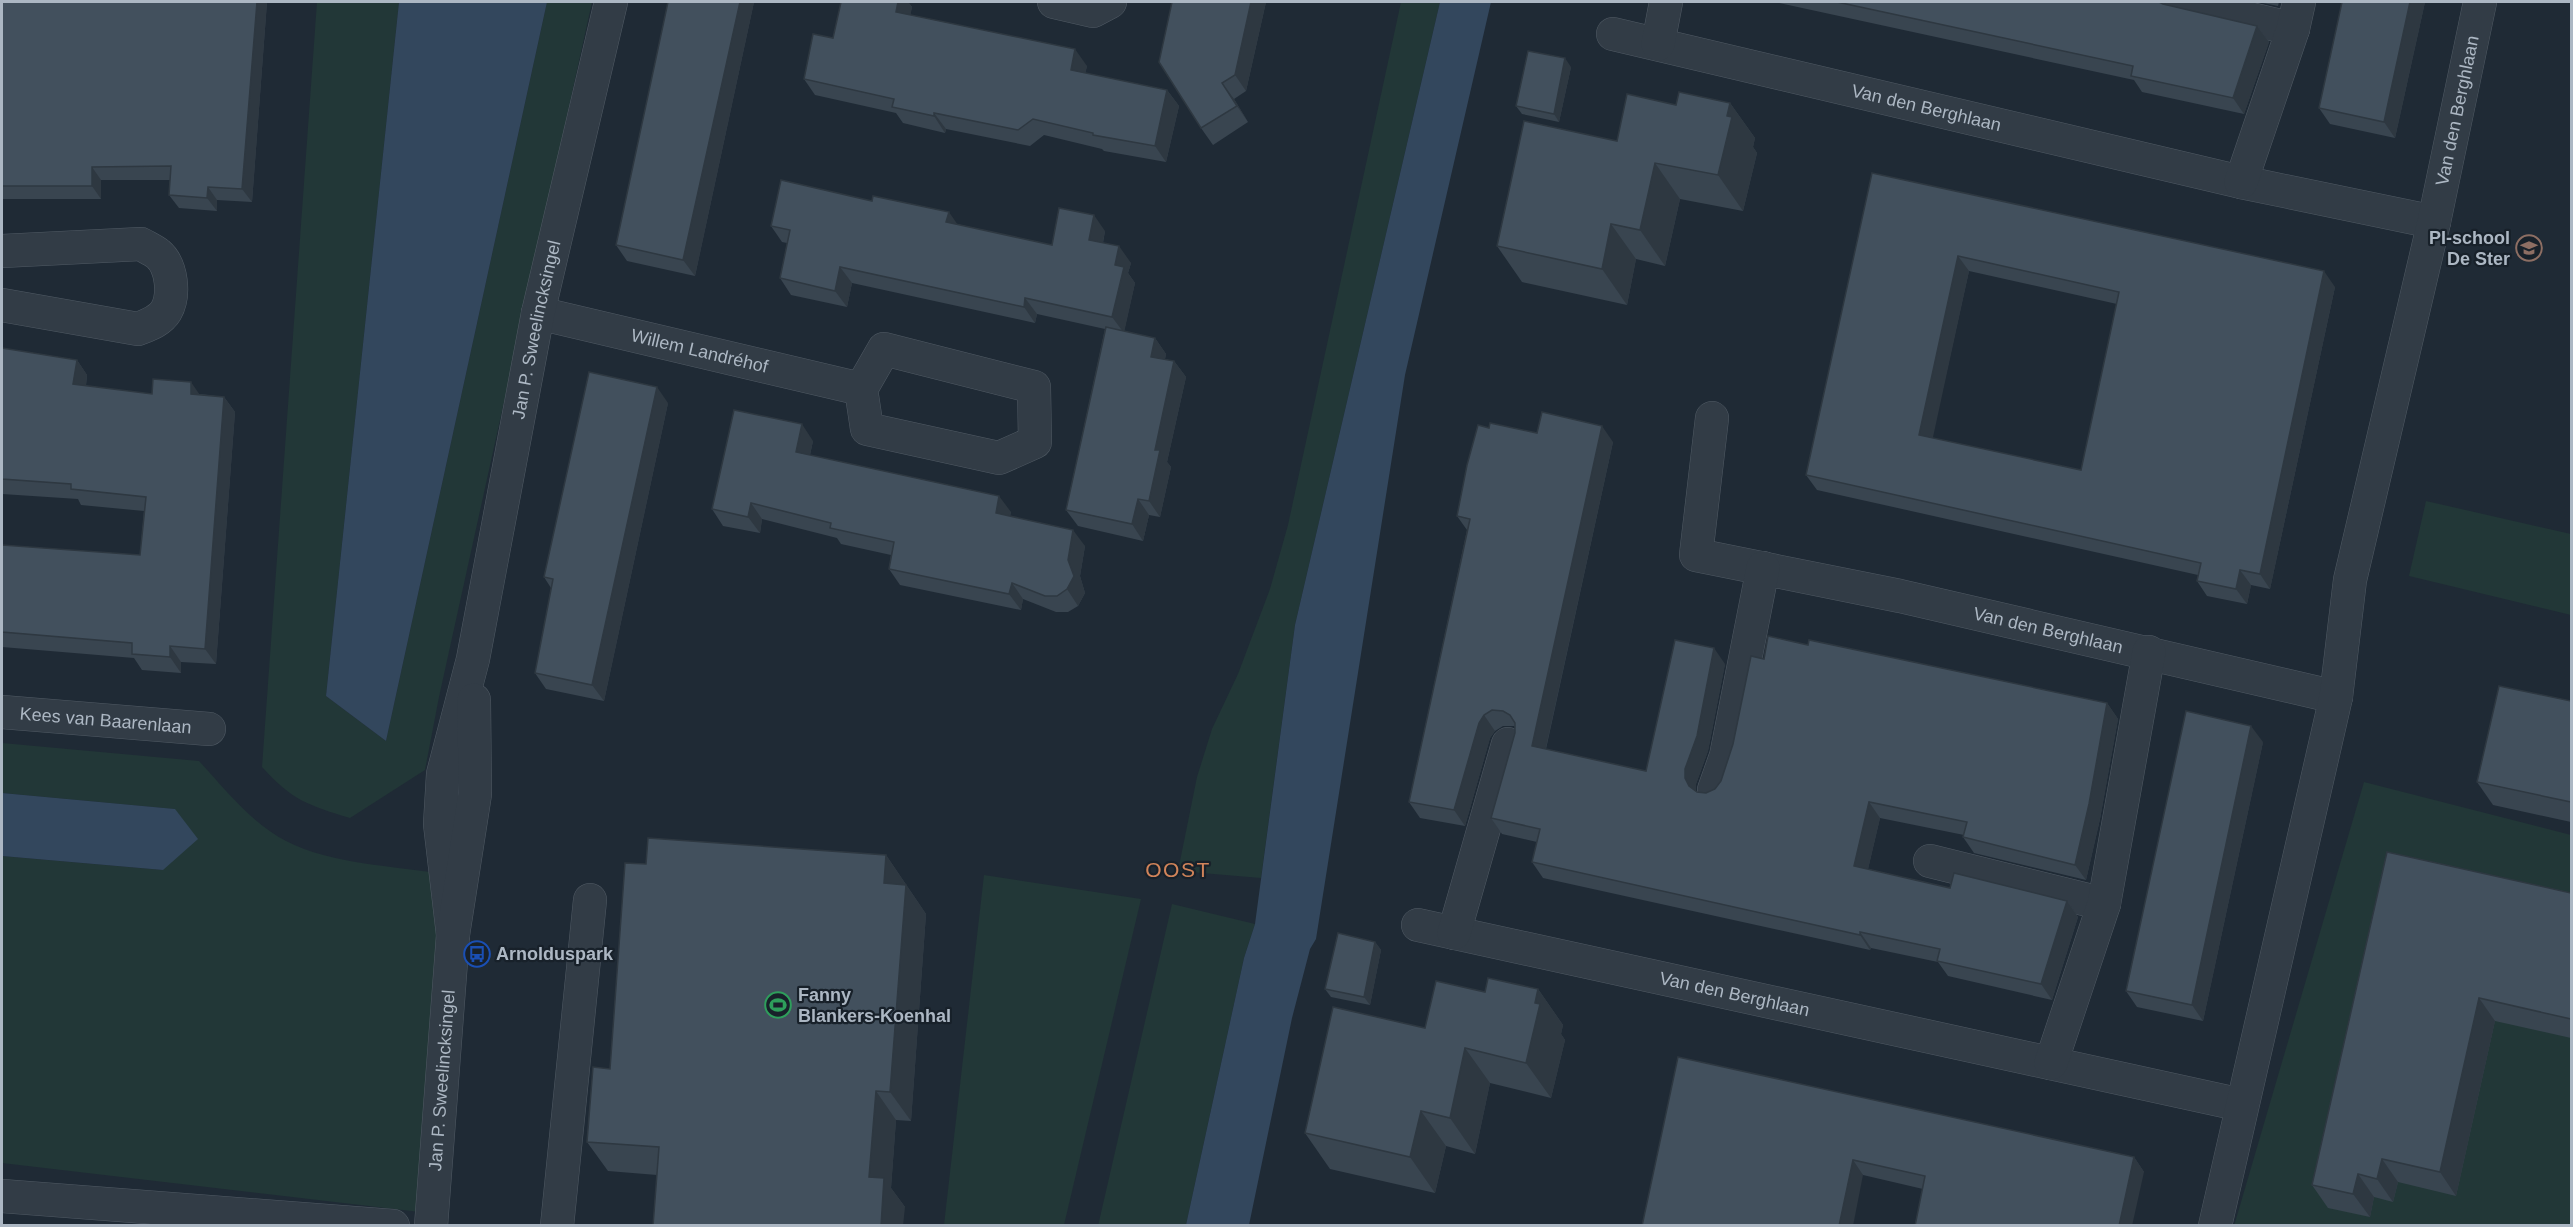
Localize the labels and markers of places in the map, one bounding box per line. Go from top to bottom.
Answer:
place label: PI-school De Ster [2429,228,2510,269]
school or university icon: PI-school De Ster [2514,233,2544,263]
bus stop icon: Arnolduspark [462,939,492,969]
place label: Arnolduspark [496,944,614,964]
place label: Fanny Blankers-Koenhal [798,985,951,1026]
sports icon: Fanny Blankers-Koenhal [763,990,793,1020]

